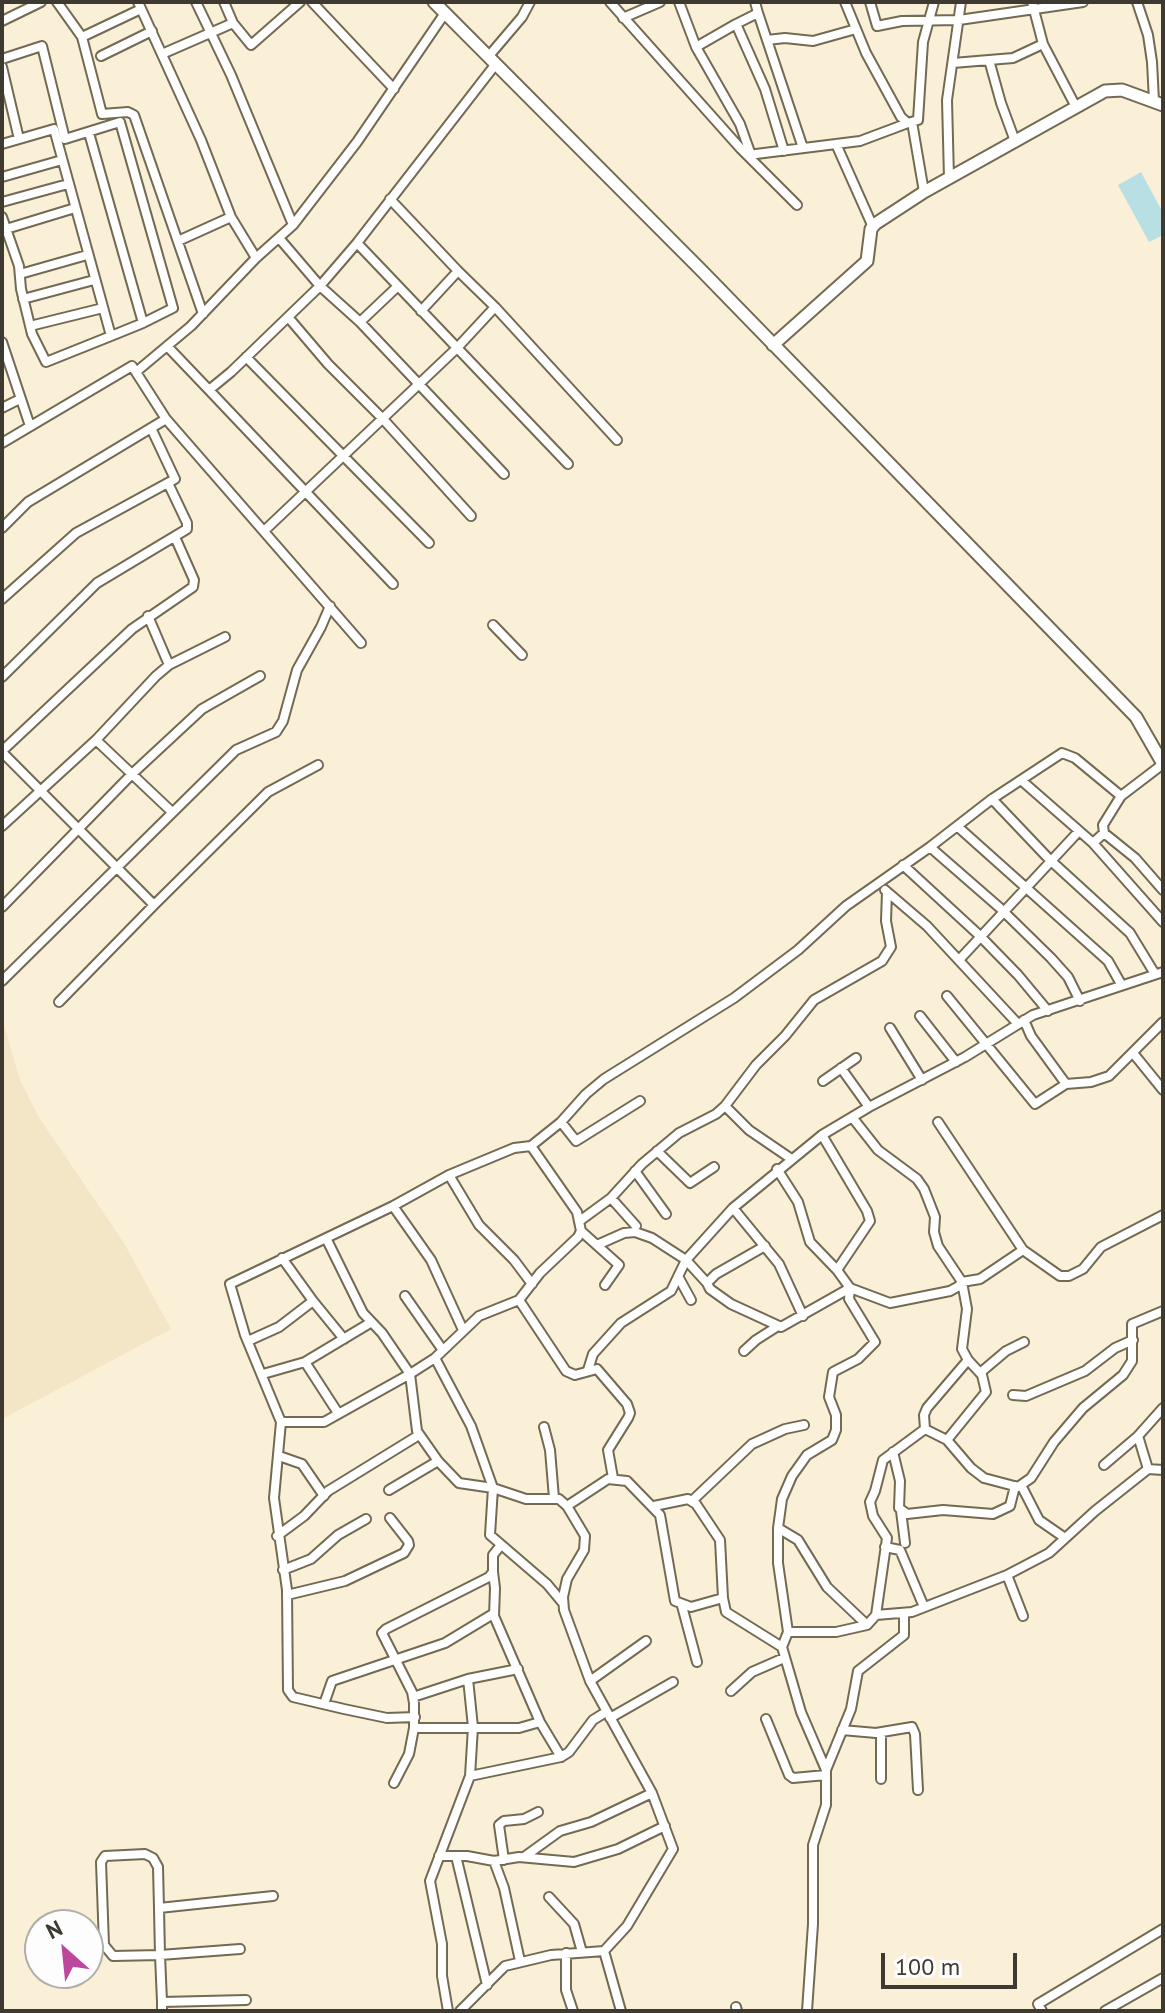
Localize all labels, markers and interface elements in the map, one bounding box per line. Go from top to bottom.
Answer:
north arrow [24,1909,104,1989]
text: N [41,1914,67,1945]
scale bar [885,1937,1021,1987]
text: 100 m [895,1951,960,1982]

